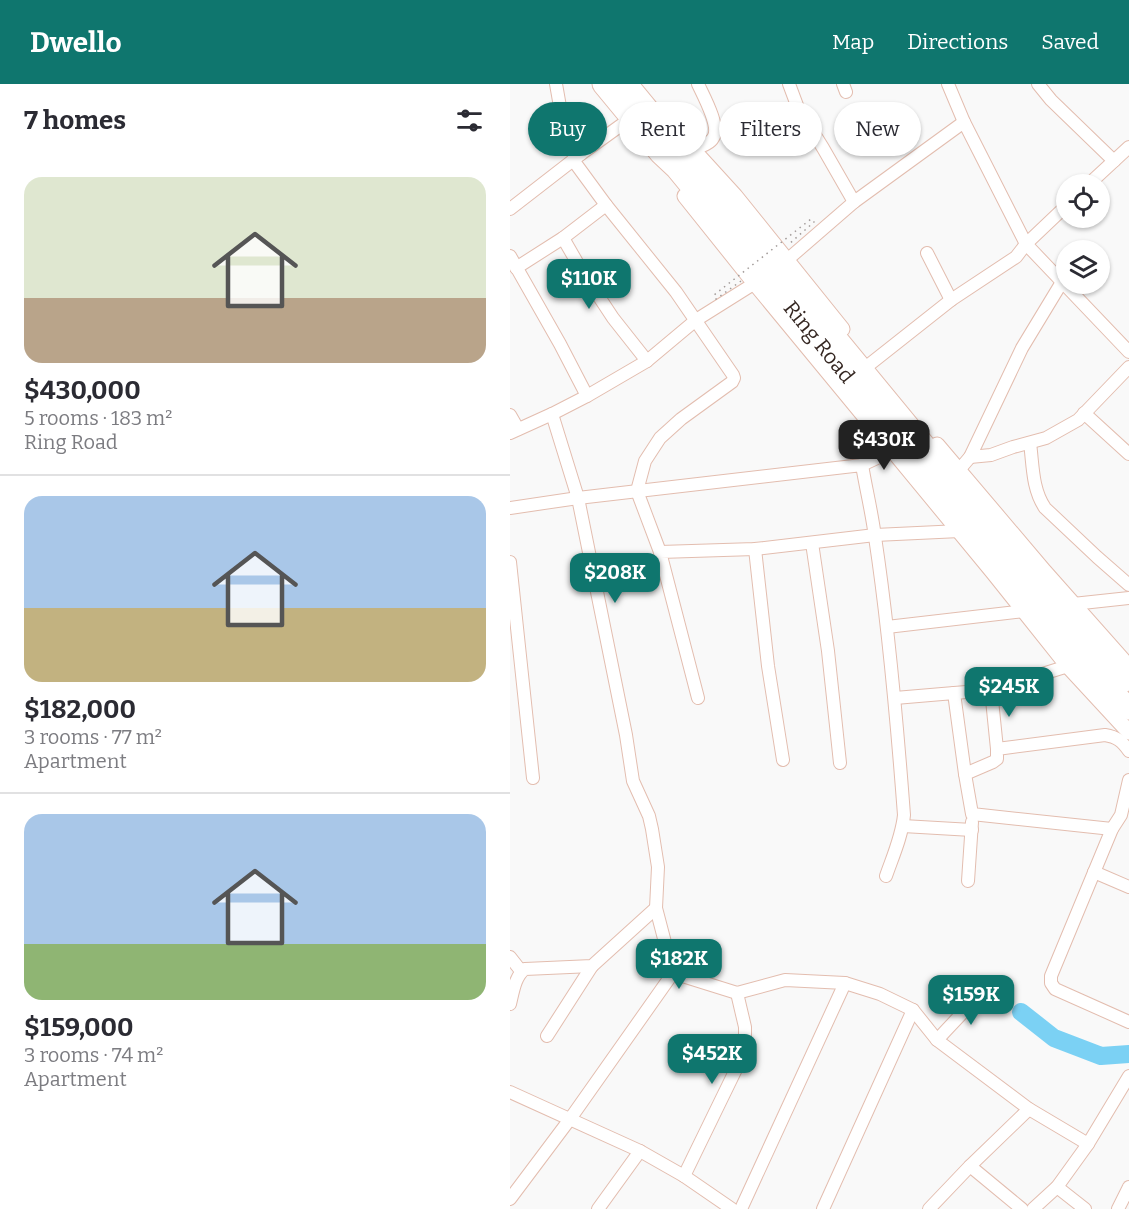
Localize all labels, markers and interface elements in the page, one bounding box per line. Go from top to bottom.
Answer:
text: Dwello [30,26,122,59]
text: Map [832,29,874,55]
text: Directions [907,29,1008,55]
text: Saved [1041,29,1099,55]
chip: Buy [528,102,607,156]
chip: Rent [619,102,707,156]
chip: Filters [719,102,822,156]
chip: New [834,102,921,156]
icon: filters [453,104,486,137]
text: 7 homes [24,105,126,136]
map controls [1056,174,1110,294]
button: locate [1056,174,1110,228]
icon: home [201,216,309,324]
button: layers [1056,240,1110,294]
pin: $110K [547,259,631,310]
text: $110K [561,266,617,290]
street label: Ring Road [778,296,860,388]
text: $430,000 [24,375,141,406]
text: 5 rooms · 183 m² [24,406,172,430]
pin: $430K [842,420,926,471]
text: $430K [853,427,915,451]
text: Ring Road [24,430,118,454]
icon: home [201,535,309,643]
pin: $208K [573,553,657,604]
text: $208K [584,560,646,584]
pin: $245K [967,667,1051,718]
text: $245K [979,674,1039,698]
text: $182,000 [24,694,136,725]
text: 3 rooms · 77 m² [24,725,162,749]
text: Apartment [24,749,127,773]
icon: home [201,853,309,961]
pin: $182K [637,939,721,990]
text: $182K [650,946,708,970]
pin: $159K [929,975,1013,1026]
text: $159K [942,982,1000,1006]
text: $159,000 [24,1012,134,1043]
pin: $452K [670,1034,754,1085]
text: $452K [682,1041,742,1065]
text: 3 rooms · 74 m² [24,1043,163,1067]
text: Apartment [24,1067,127,1091]

